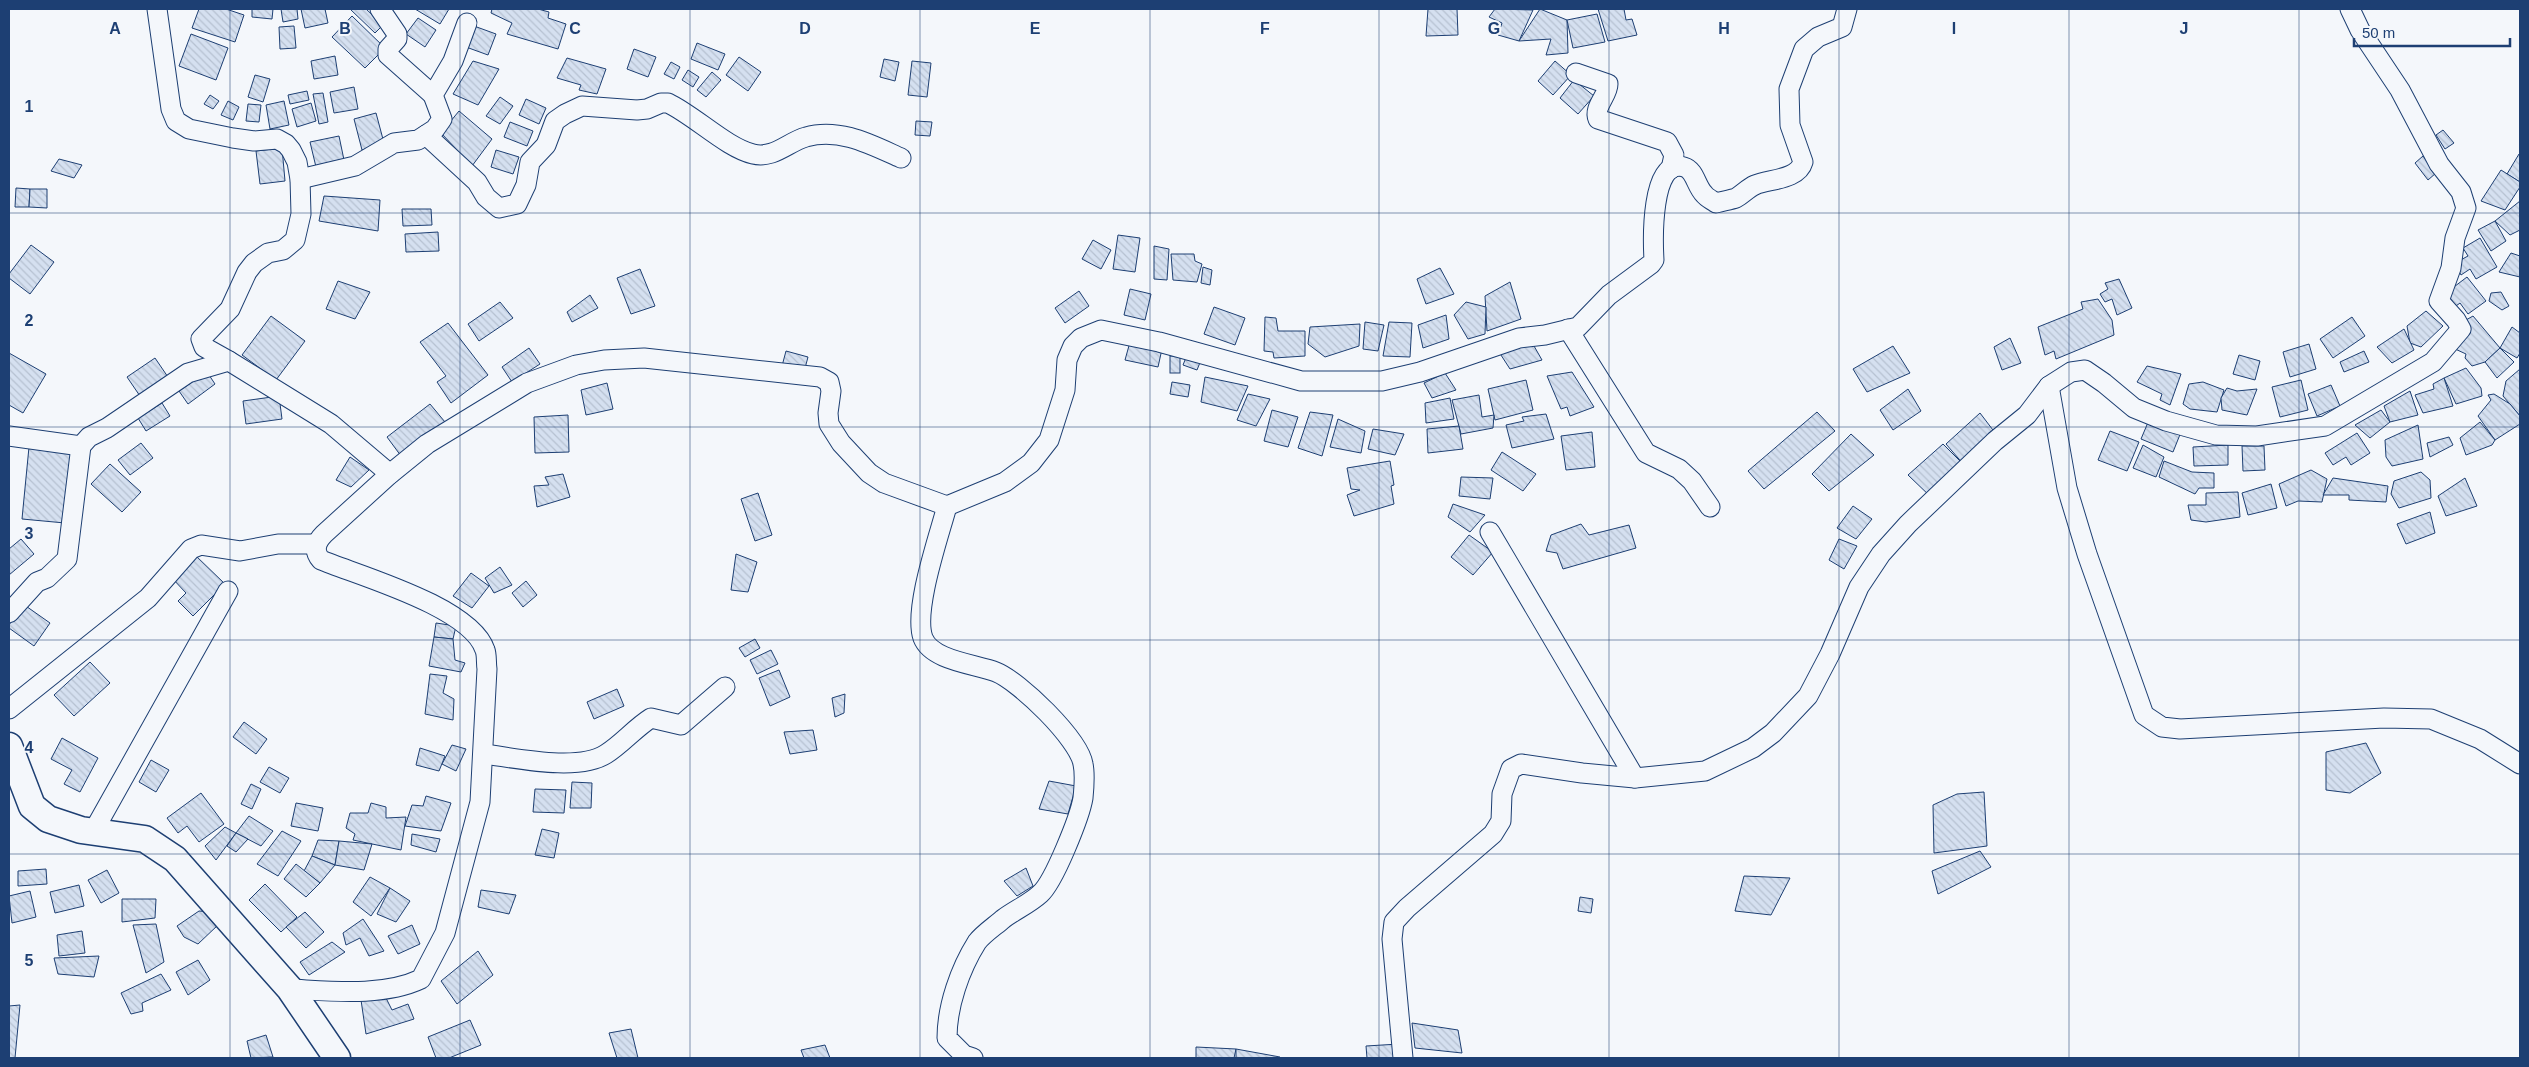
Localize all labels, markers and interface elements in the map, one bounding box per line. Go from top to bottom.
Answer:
scale bar [2354,15,2510,47]
text: A [109,20,121,37]
text: B [339,20,351,37]
text: C [569,20,581,37]
text: D [799,20,811,37]
text: E [1030,20,1041,37]
text: F [1260,20,1270,37]
text: G [1488,20,1500,37]
text: H [1718,20,1730,37]
text: I [1952,20,1956,37]
text: J [2180,20,2188,37]
text: 50 m [2362,24,2395,41]
text: 1 [25,98,34,115]
text: 2 [25,312,34,329]
text: 3 [25,525,34,542]
text: 4 [25,739,34,756]
text: 5 [25,952,34,969]

